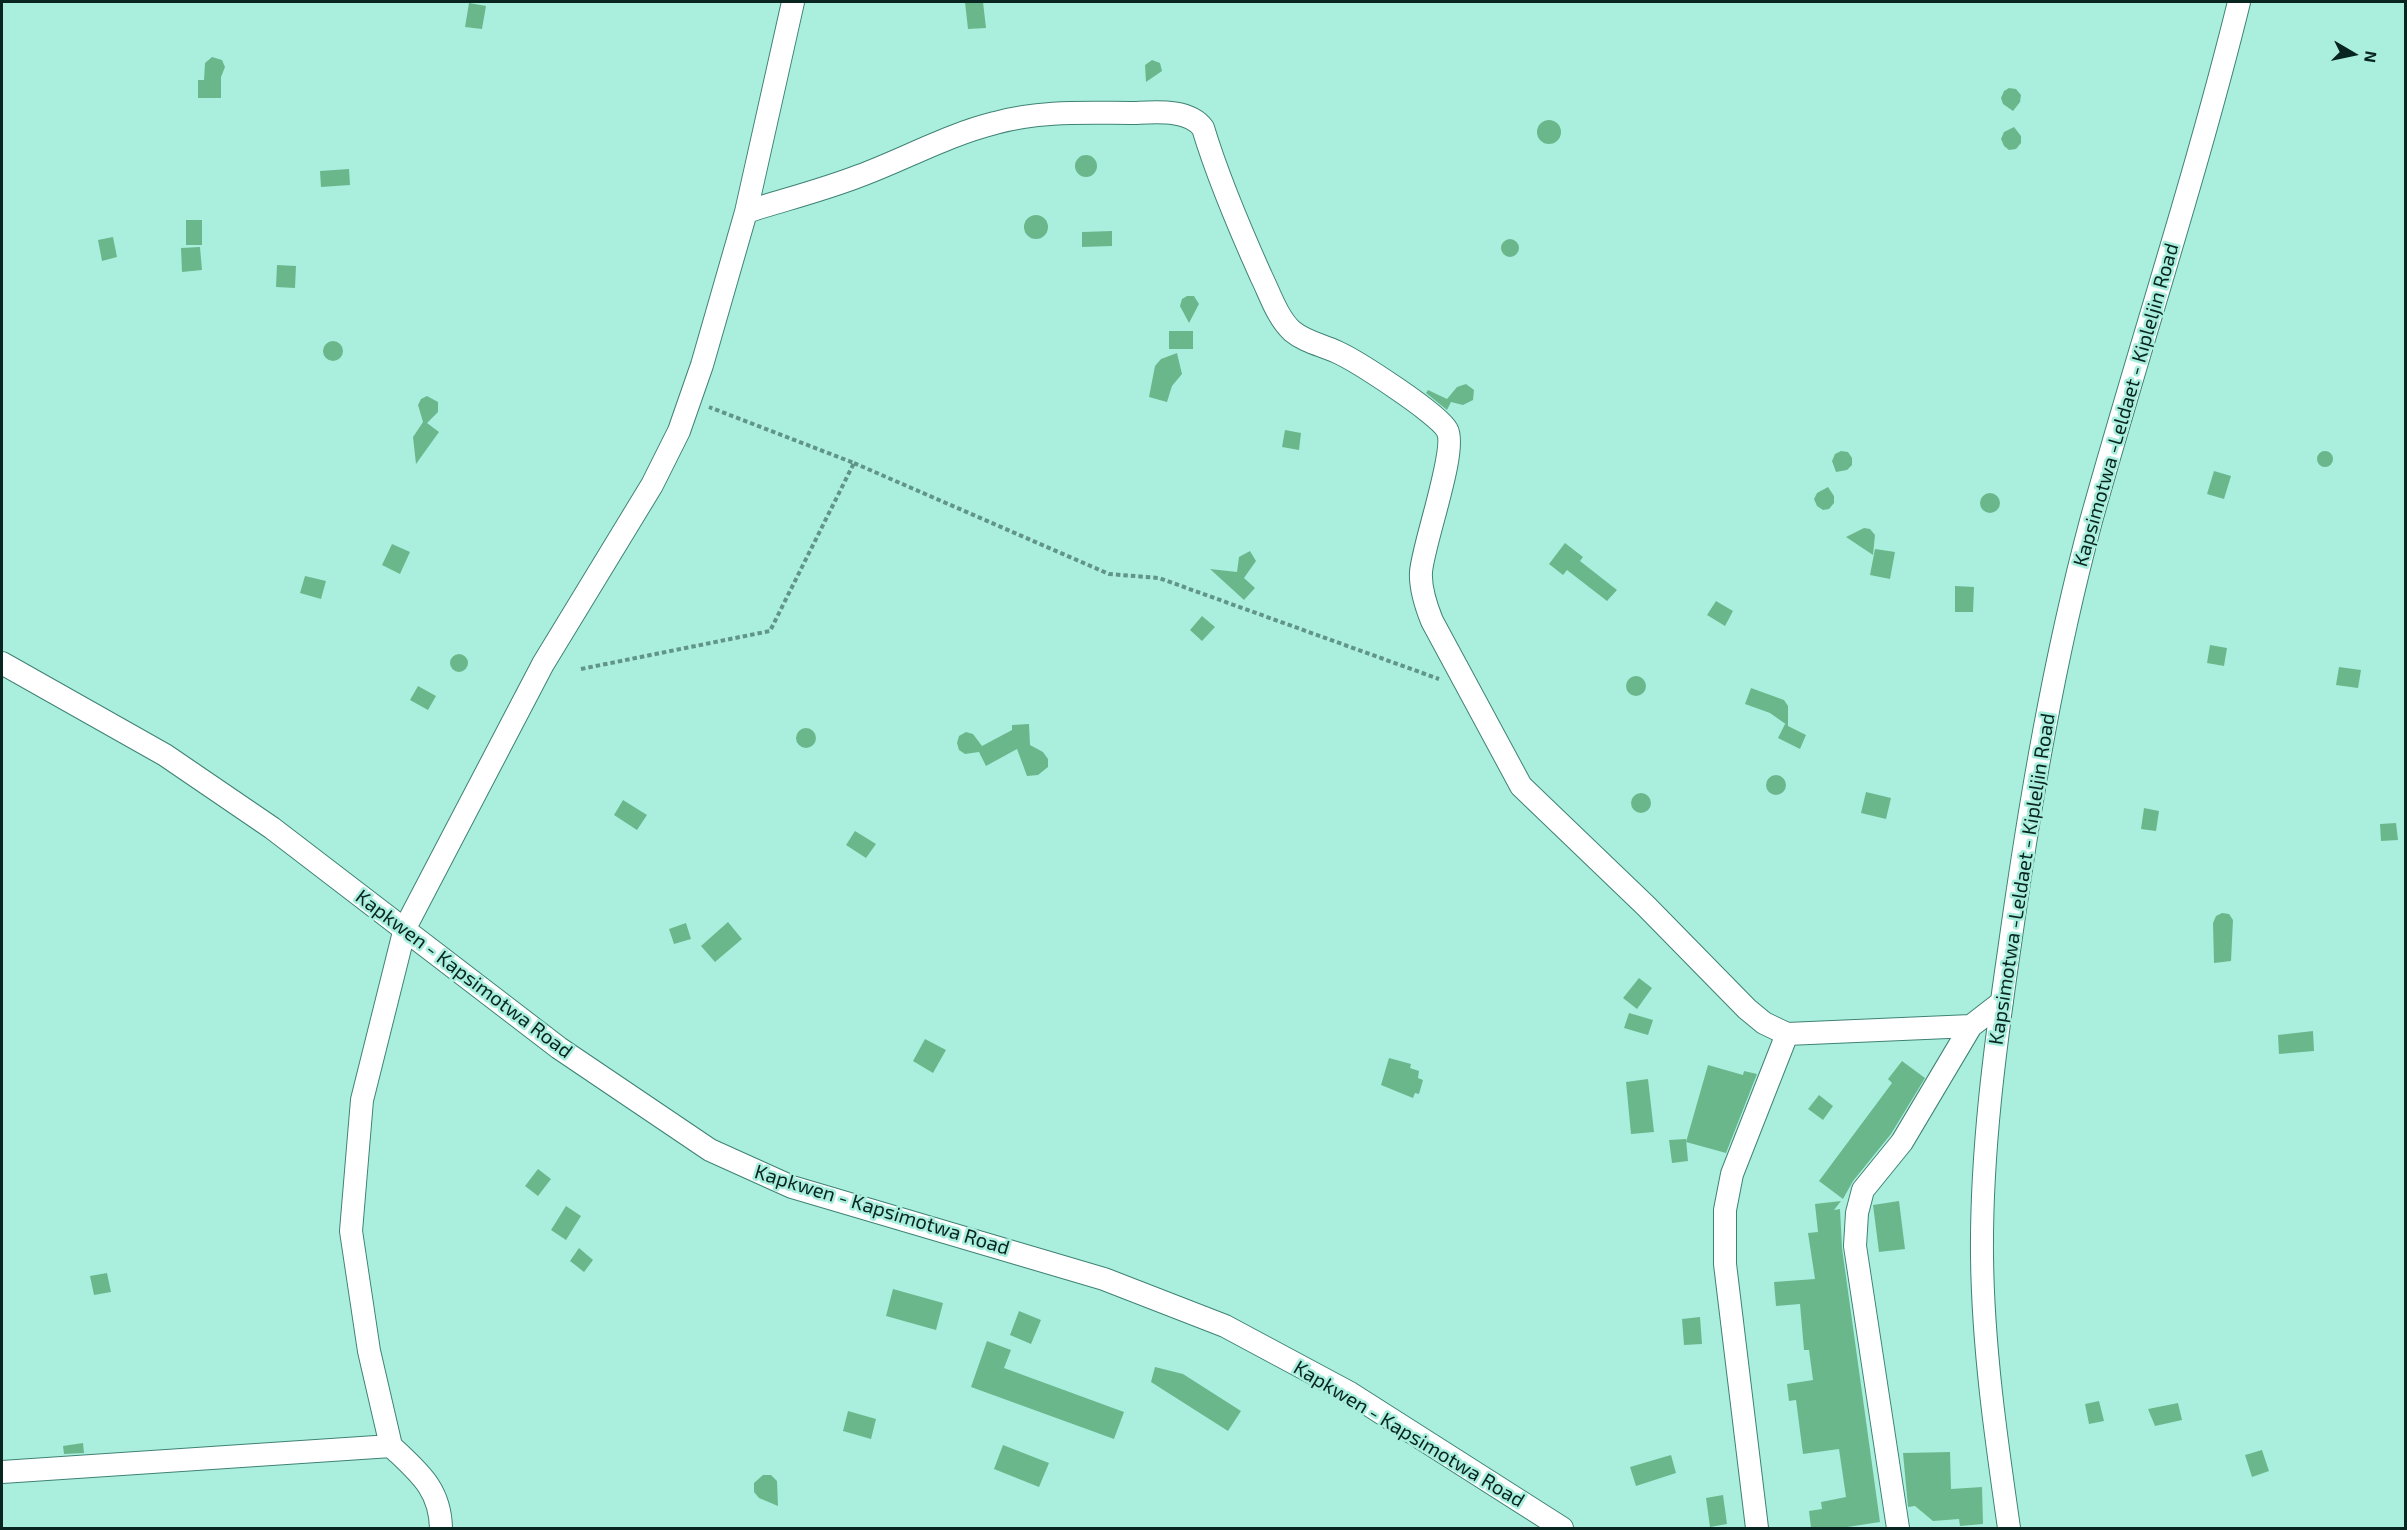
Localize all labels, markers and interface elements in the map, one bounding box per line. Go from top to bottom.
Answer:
north arrow [2323,24,2383,84]
text: N [2361,50,2382,64]
street label: Kapsimotwa -Leldaet - Kipleljin Road [2068,240,2184,570]
street label: Kapsimotwa -Leldaet - Kipleljin Road [1984,711,2060,1047]
street label: Kapkwen - Kapsimotwa Road [351,885,577,1063]
street label: Kapkwen - Kapsimotwa Road [752,1160,1012,1260]
street label: Kapkwen - Kapsimotwa Road [1289,1355,1529,1513]

